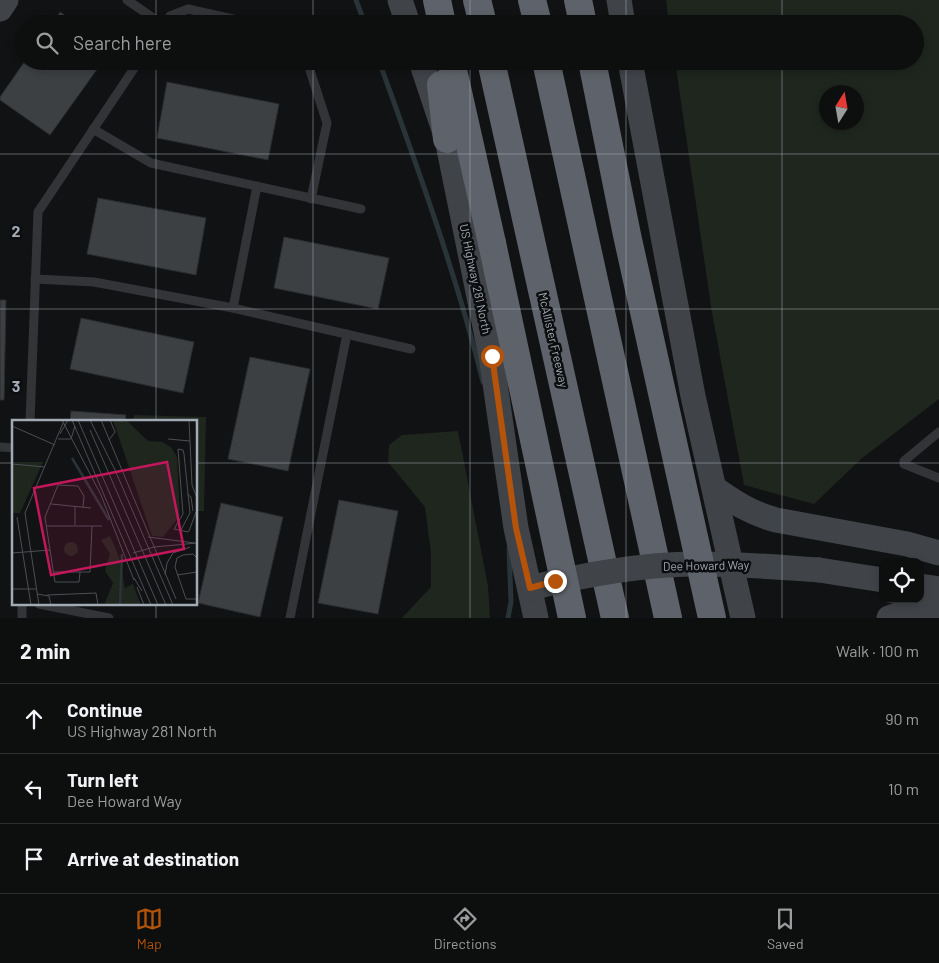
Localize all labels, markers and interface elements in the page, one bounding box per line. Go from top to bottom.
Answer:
search box [15,15,924,70]
icon: search [33,29,61,57]
text: Search here [73,31,172,54]
north arrow [819,85,864,130]
text: 2 [12,221,21,240]
street label: US Highway 281 North [457,222,495,335]
street label: McAllister Freeway [536,291,572,389]
route start [481,345,504,368]
text: 3 [12,376,20,395]
inset map [12,420,198,606]
street label: Dee Howard Way [663,557,750,573]
map controls [879,558,924,603]
button: locate [879,558,924,603]
route end [544,570,567,593]
text: 2 min [20,638,70,663]
text: Walk · 100 m [836,641,919,660]
text: Continue [67,698,143,721]
icon: ahead [20,705,48,733]
text: 90 m [885,709,919,728]
text: US Highway 281 North [67,721,217,740]
text: Turn left [67,768,138,791]
icon: left [20,775,48,803]
text: 10 m [888,779,919,798]
text: Dee Howard Way [67,791,182,810]
icon: arrive [20,845,48,873]
text: Arrive at destination [67,847,239,870]
tab: Map [135,905,163,952]
tab: Directions [434,905,496,952]
tab: Saved [767,905,804,952]

